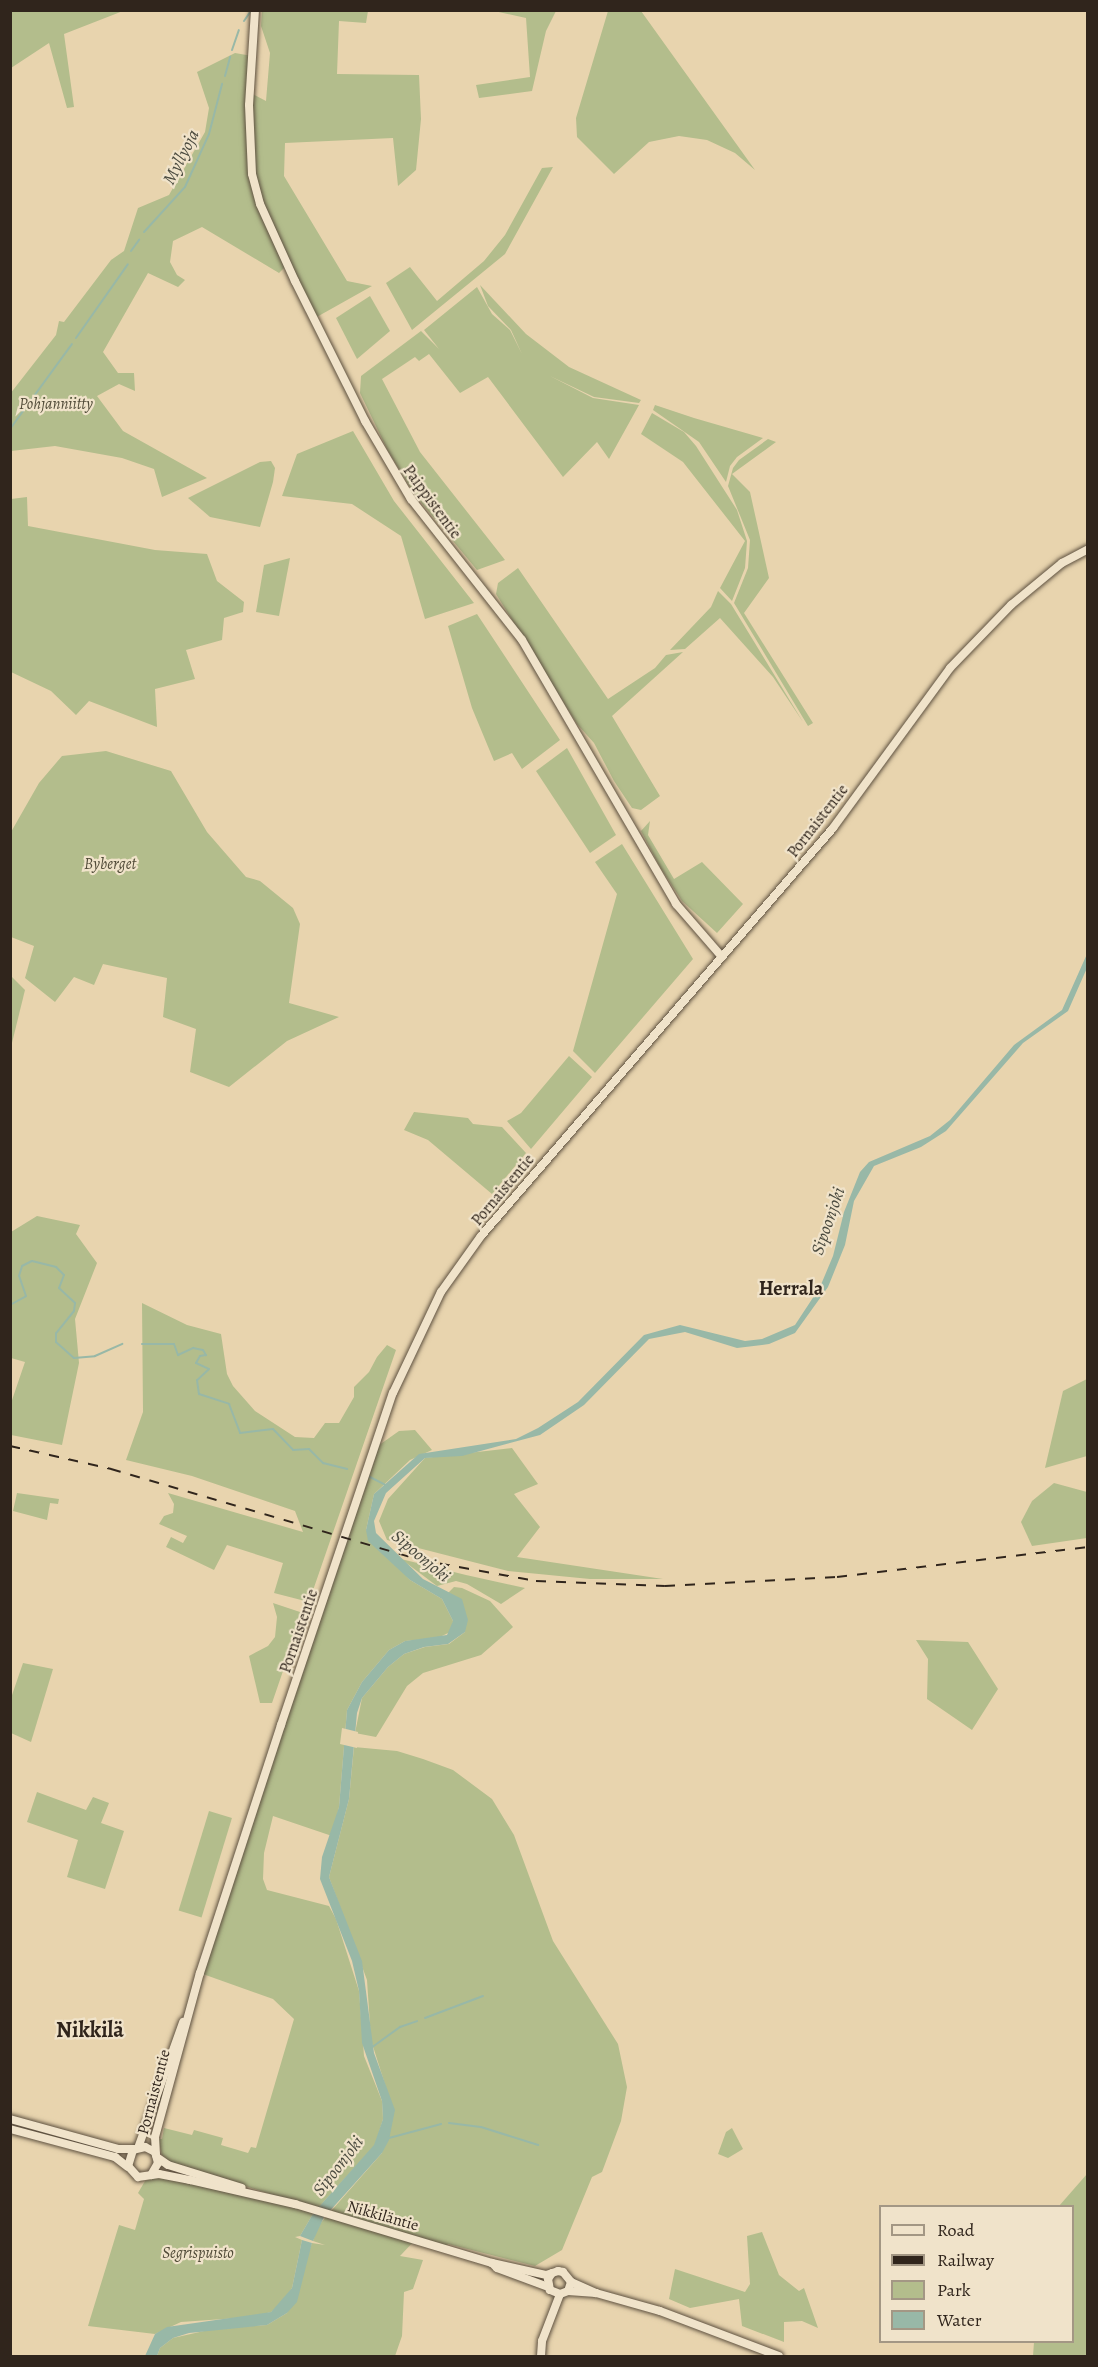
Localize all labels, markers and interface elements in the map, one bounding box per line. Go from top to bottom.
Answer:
water label: Myllyoja [158,126,204,188]
park label: Pohjanniitty [19,394,93,414]
street label: Paippistentie [399,461,465,543]
street label: Pornaistentie [783,781,853,861]
park label: Byberget [84,854,136,874]
street label: Pornaistentie [468,1150,538,1230]
water label: Sipoonjoki [806,1184,850,1258]
district label: Herrala [759,1276,823,1300]
water label: Sipoonjoki [387,1525,455,1587]
street label: Pornaistentie [276,1586,322,1676]
district label: Nikkilä [56,2018,124,2044]
street label: Pornaistentie [133,2047,175,2137]
water label: Sipoonjoki [308,2132,368,2200]
street label: Nikkiläntie [345,2197,421,2235]
legend [879,2205,1074,2343]
text: Road [937,2218,974,2242]
park label: Segrispuisto [162,2243,234,2263]
text: Railway [937,2248,994,2272]
text: Park [937,2278,971,2302]
text: Water [937,2308,982,2332]

